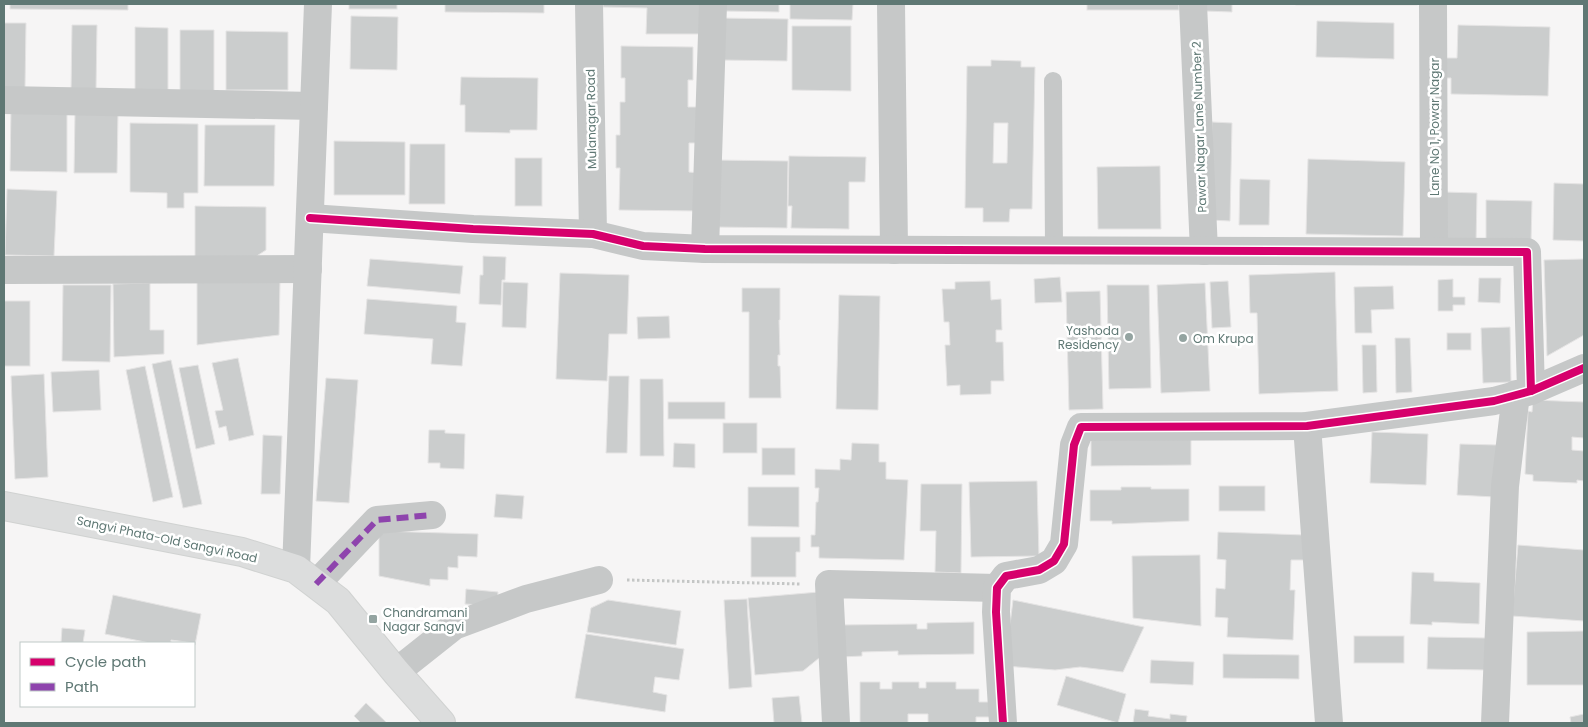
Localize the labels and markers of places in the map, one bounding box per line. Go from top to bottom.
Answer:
place label: Yashoda Residency [1058,322,1119,353]
place label: Om Krupa [1193,330,1254,347]
marker: Yashoda Residency [1123,331,1135,343]
marker: Om Krupa [1177,332,1189,344]
place label: Chandramani Nagar Sangvi [383,604,468,635]
marker: Chandramani Nagar Sangvi [367,613,379,625]

